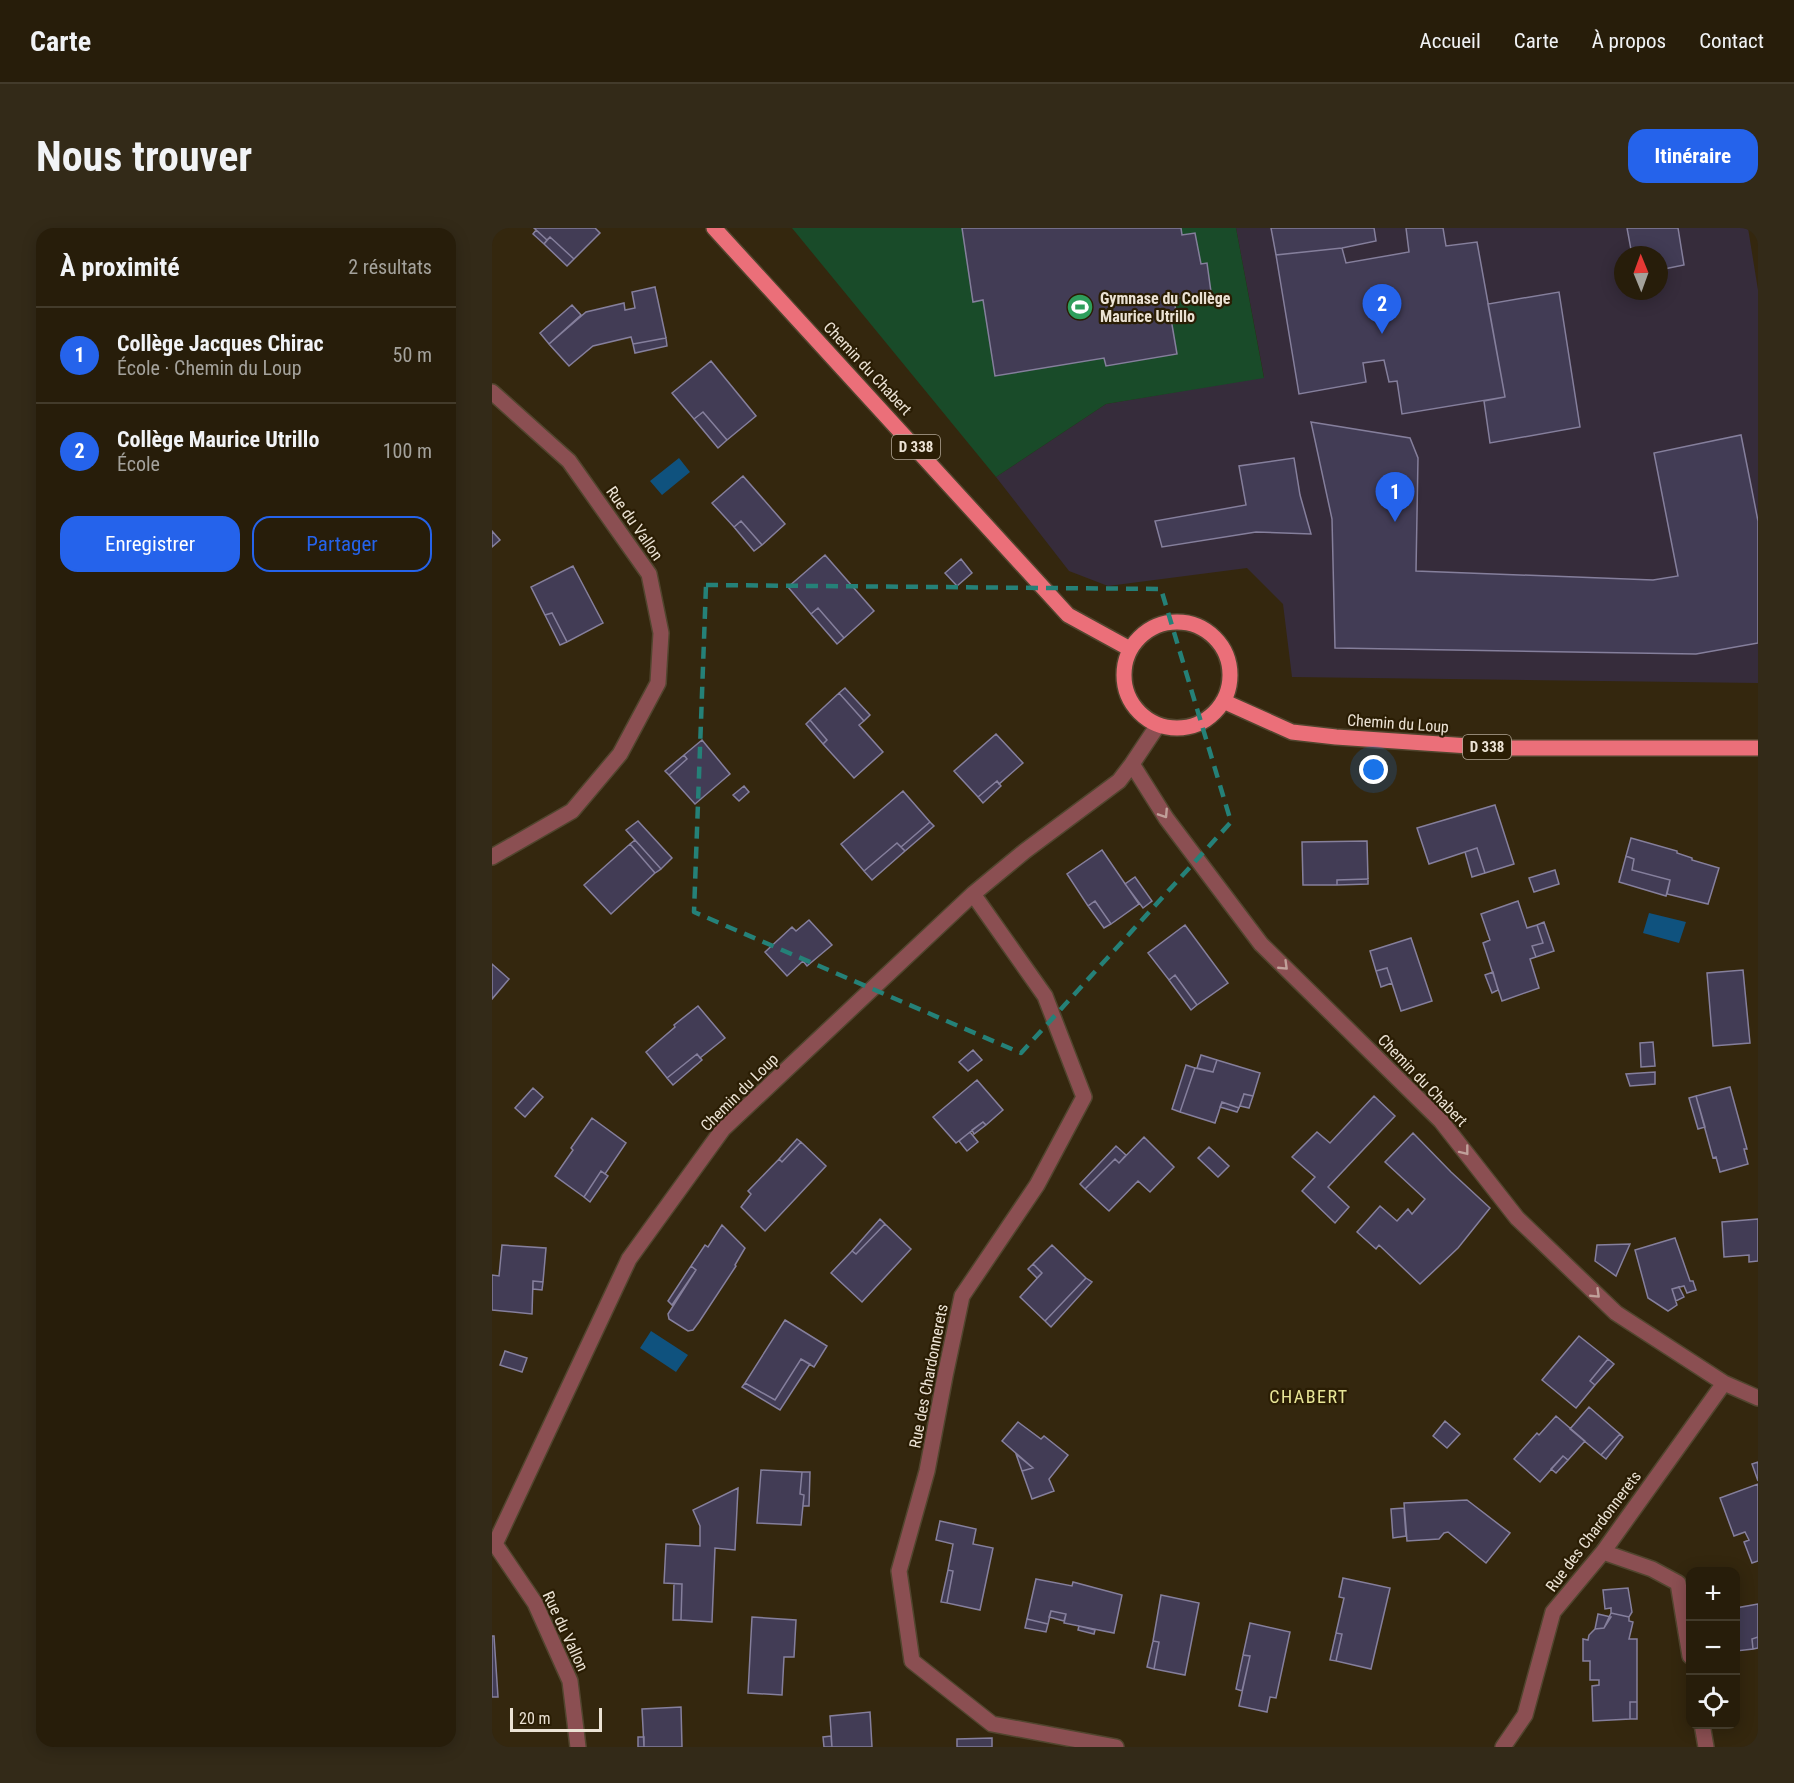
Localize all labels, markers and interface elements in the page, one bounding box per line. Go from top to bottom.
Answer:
text: Carte [30,25,91,58]
text: Accueil [1420,29,1481,53]
text: Carte [1514,29,1559,53]
text: À propos [1592,29,1666,53]
text: Contact [1699,29,1764,53]
button: Itinéraire [1628,129,1758,183]
text: Nous trouver [36,132,252,181]
north arrow [1614,246,1668,300]
text: À proximité [60,252,180,282]
text: 2 résultats [348,255,432,279]
pin: 2 [1362,285,1402,334]
place label: Gymnase du Collège Maurice Utrillo [1100,289,1231,326]
sports icon: Gymnase du Collège Maurice Utrillo [1065,292,1095,322]
street label: Chemin du Chabert [820,318,916,419]
text: Collège Jacques Chirac [117,331,324,356]
text: 1 [74,343,85,367]
text: 50 m [393,343,432,367]
text: École · Chemin du Loup [117,356,302,380]
text: Collège Maurice Utrillo [117,427,319,452]
road number: D 338 [892,435,940,459]
text: 2 [74,439,85,463]
text: 100 m [383,439,432,463]
text: École [117,452,160,476]
pin: 1 [1376,472,1414,522]
street label: Rue du Vallon [602,483,667,564]
button: Enregistrer [60,516,240,572]
button: Partager [252,516,432,572]
street label: Chemin du Loup [1346,710,1450,737]
road number: D 338 [1463,735,1511,759]
your location [1359,755,1388,784]
one-way arrow [1156,807,1167,818]
one-way arrow [1277,959,1288,970]
street label: Chemin du Chabert [1374,1030,1472,1131]
street label: Chemin du Loup [697,1049,782,1135]
one-way arrow [1457,1144,1468,1155]
one-way arrow [1589,1286,1600,1297]
street label: Rue des Chardonnerets [905,1303,952,1450]
district label: CHABERT [1269,1386,1349,1407]
street label: Rue des Chardonnerets [1542,1467,1645,1595]
map controls [1686,1567,1740,1729]
button: + [1686,1567,1740,1621]
street label: Rue du Vallon [539,1588,592,1674]
button: − [1686,1621,1740,1675]
button: locate [1686,1675,1740,1729]
scale bar [510,1705,602,1732]
text: 20 m [519,1709,551,1728]

